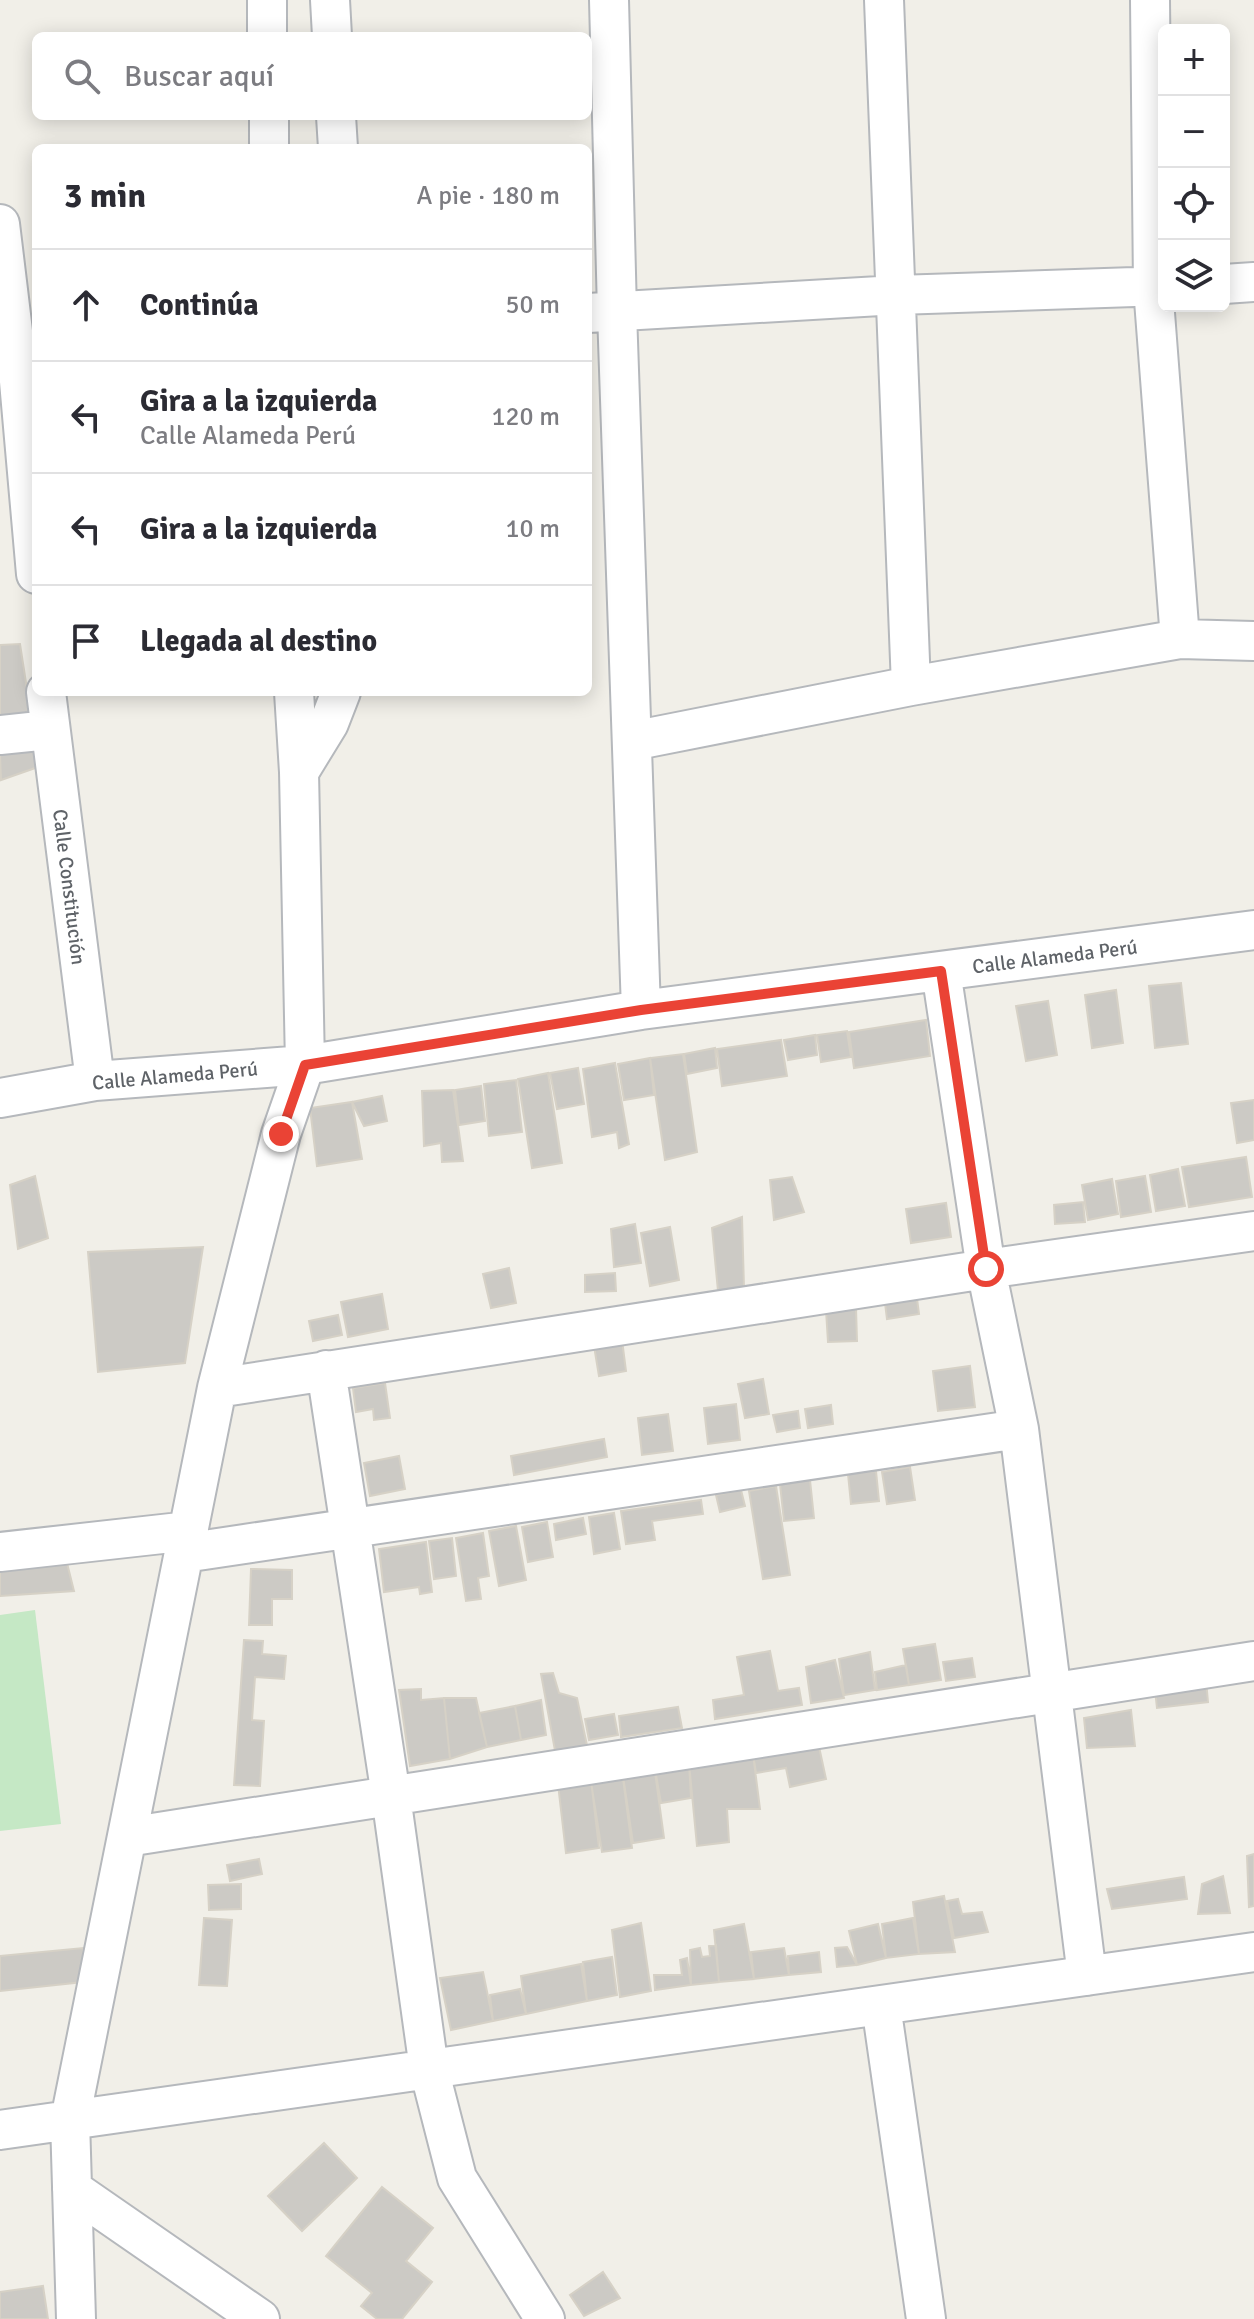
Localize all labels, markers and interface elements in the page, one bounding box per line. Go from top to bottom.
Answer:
map controls [1158,24,1230,312]
button: + [1158,24,1230,96]
search box [32,32,592,120]
icon: search [60,54,104,98]
text: Buscar aquí [124,58,274,95]
button: − [1158,96,1230,168]
button: locate [1158,168,1230,240]
text: 3 min [64,175,146,217]
text: A pie · 180 m [417,180,560,212]
button: layers [1158,240,1230,312]
icon: ahead [64,283,108,327]
text: Continúa [140,287,259,324]
text: 50 m [505,289,560,321]
text: Gira a la izquierda [140,383,377,420]
icon: left [64,395,108,439]
text: 120 m [491,401,560,433]
text: Calle Alameda Perú [140,420,356,452]
icon: left [64,507,108,551]
text: Gira a la izquierda [140,511,377,548]
text: 10 m [505,513,560,545]
icon: arrive [64,619,108,663]
text: Llegada al destino [140,623,377,660]
street label: Calle Constitución [47,808,91,966]
street label: Calle Alameda Perú [971,934,1139,980]
street label: Calle Alameda Perú [91,1056,259,1096]
route end [263,1116,299,1152]
route start [968,1251,1004,1287]

